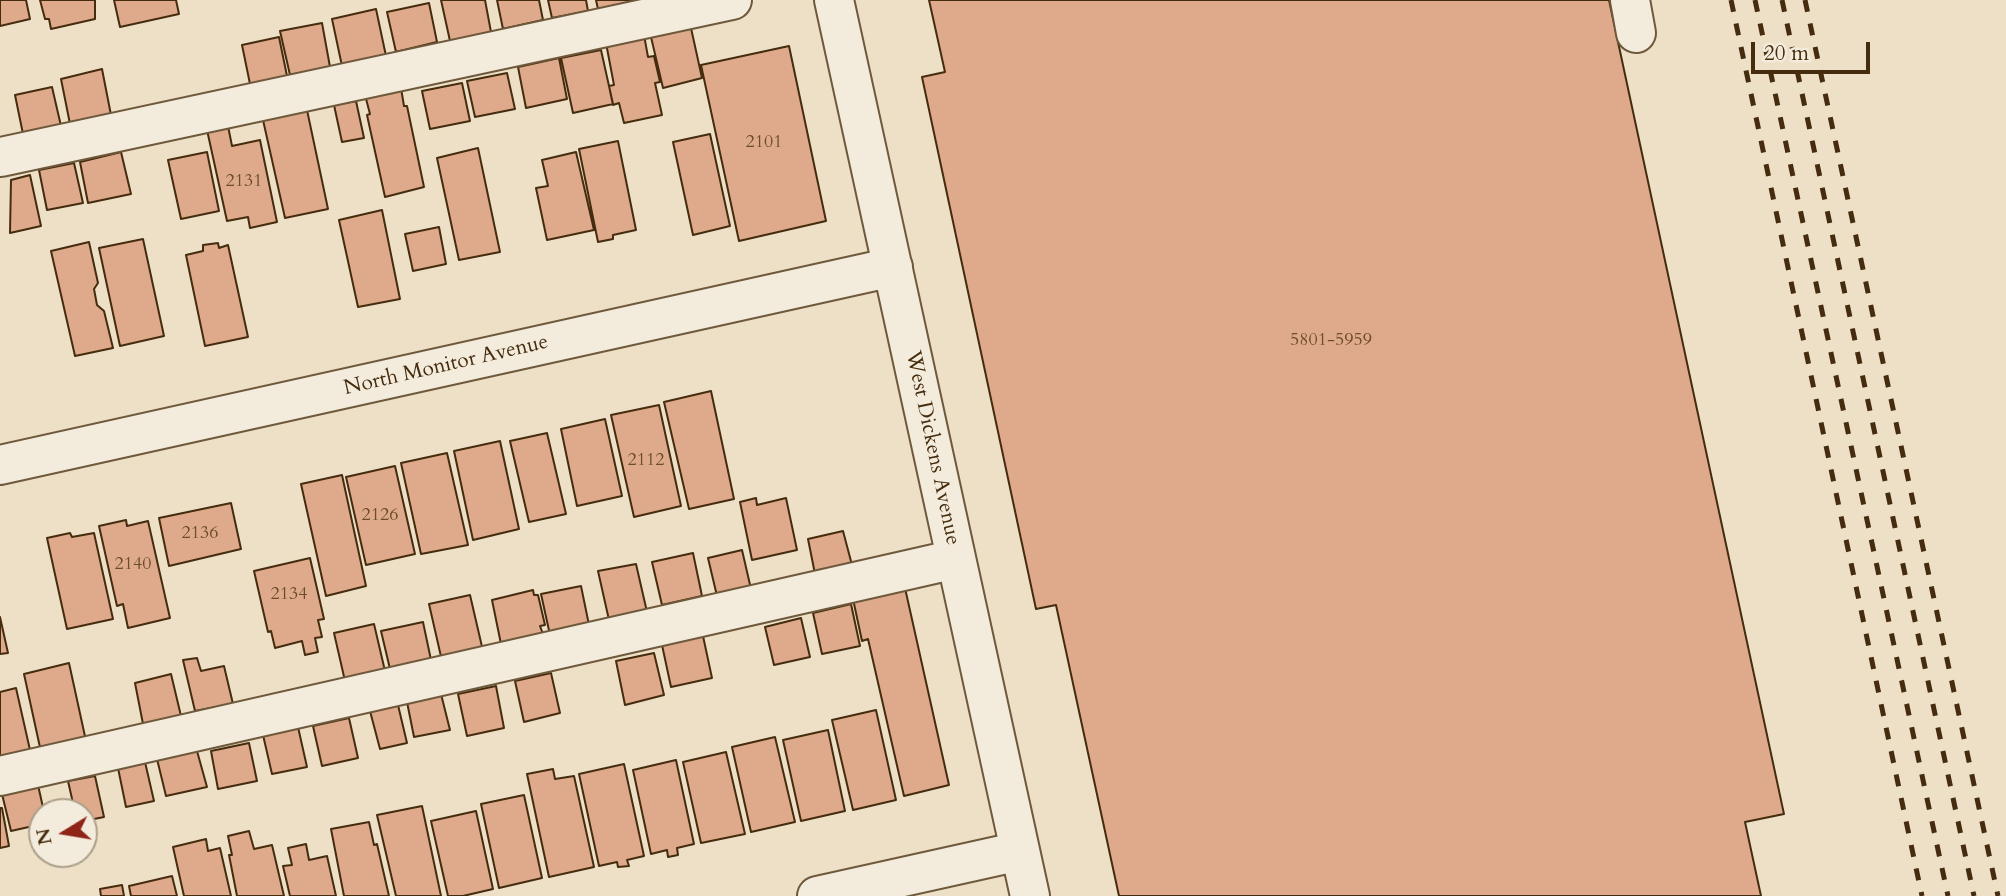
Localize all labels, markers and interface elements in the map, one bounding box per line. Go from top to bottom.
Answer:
scale bar [1754,28,1873,72]
text: 20 m [1764,39,1809,68]
house number: 2101 [746,132,782,154]
house number: 2131 [226,171,262,193]
street label: North Monitor Avenue [341,330,551,402]
house number: 5801-5959 [1290,330,1372,352]
street label: West Dickens Avenue [899,349,965,547]
house number: 2112 [628,450,664,472]
house number: 2126 [362,505,398,527]
house number: 2136 [182,523,218,545]
house number: 2140 [115,554,151,576]
house number: 2134 [271,584,307,606]
north arrow [28,798,98,868]
text: N [30,826,59,847]

